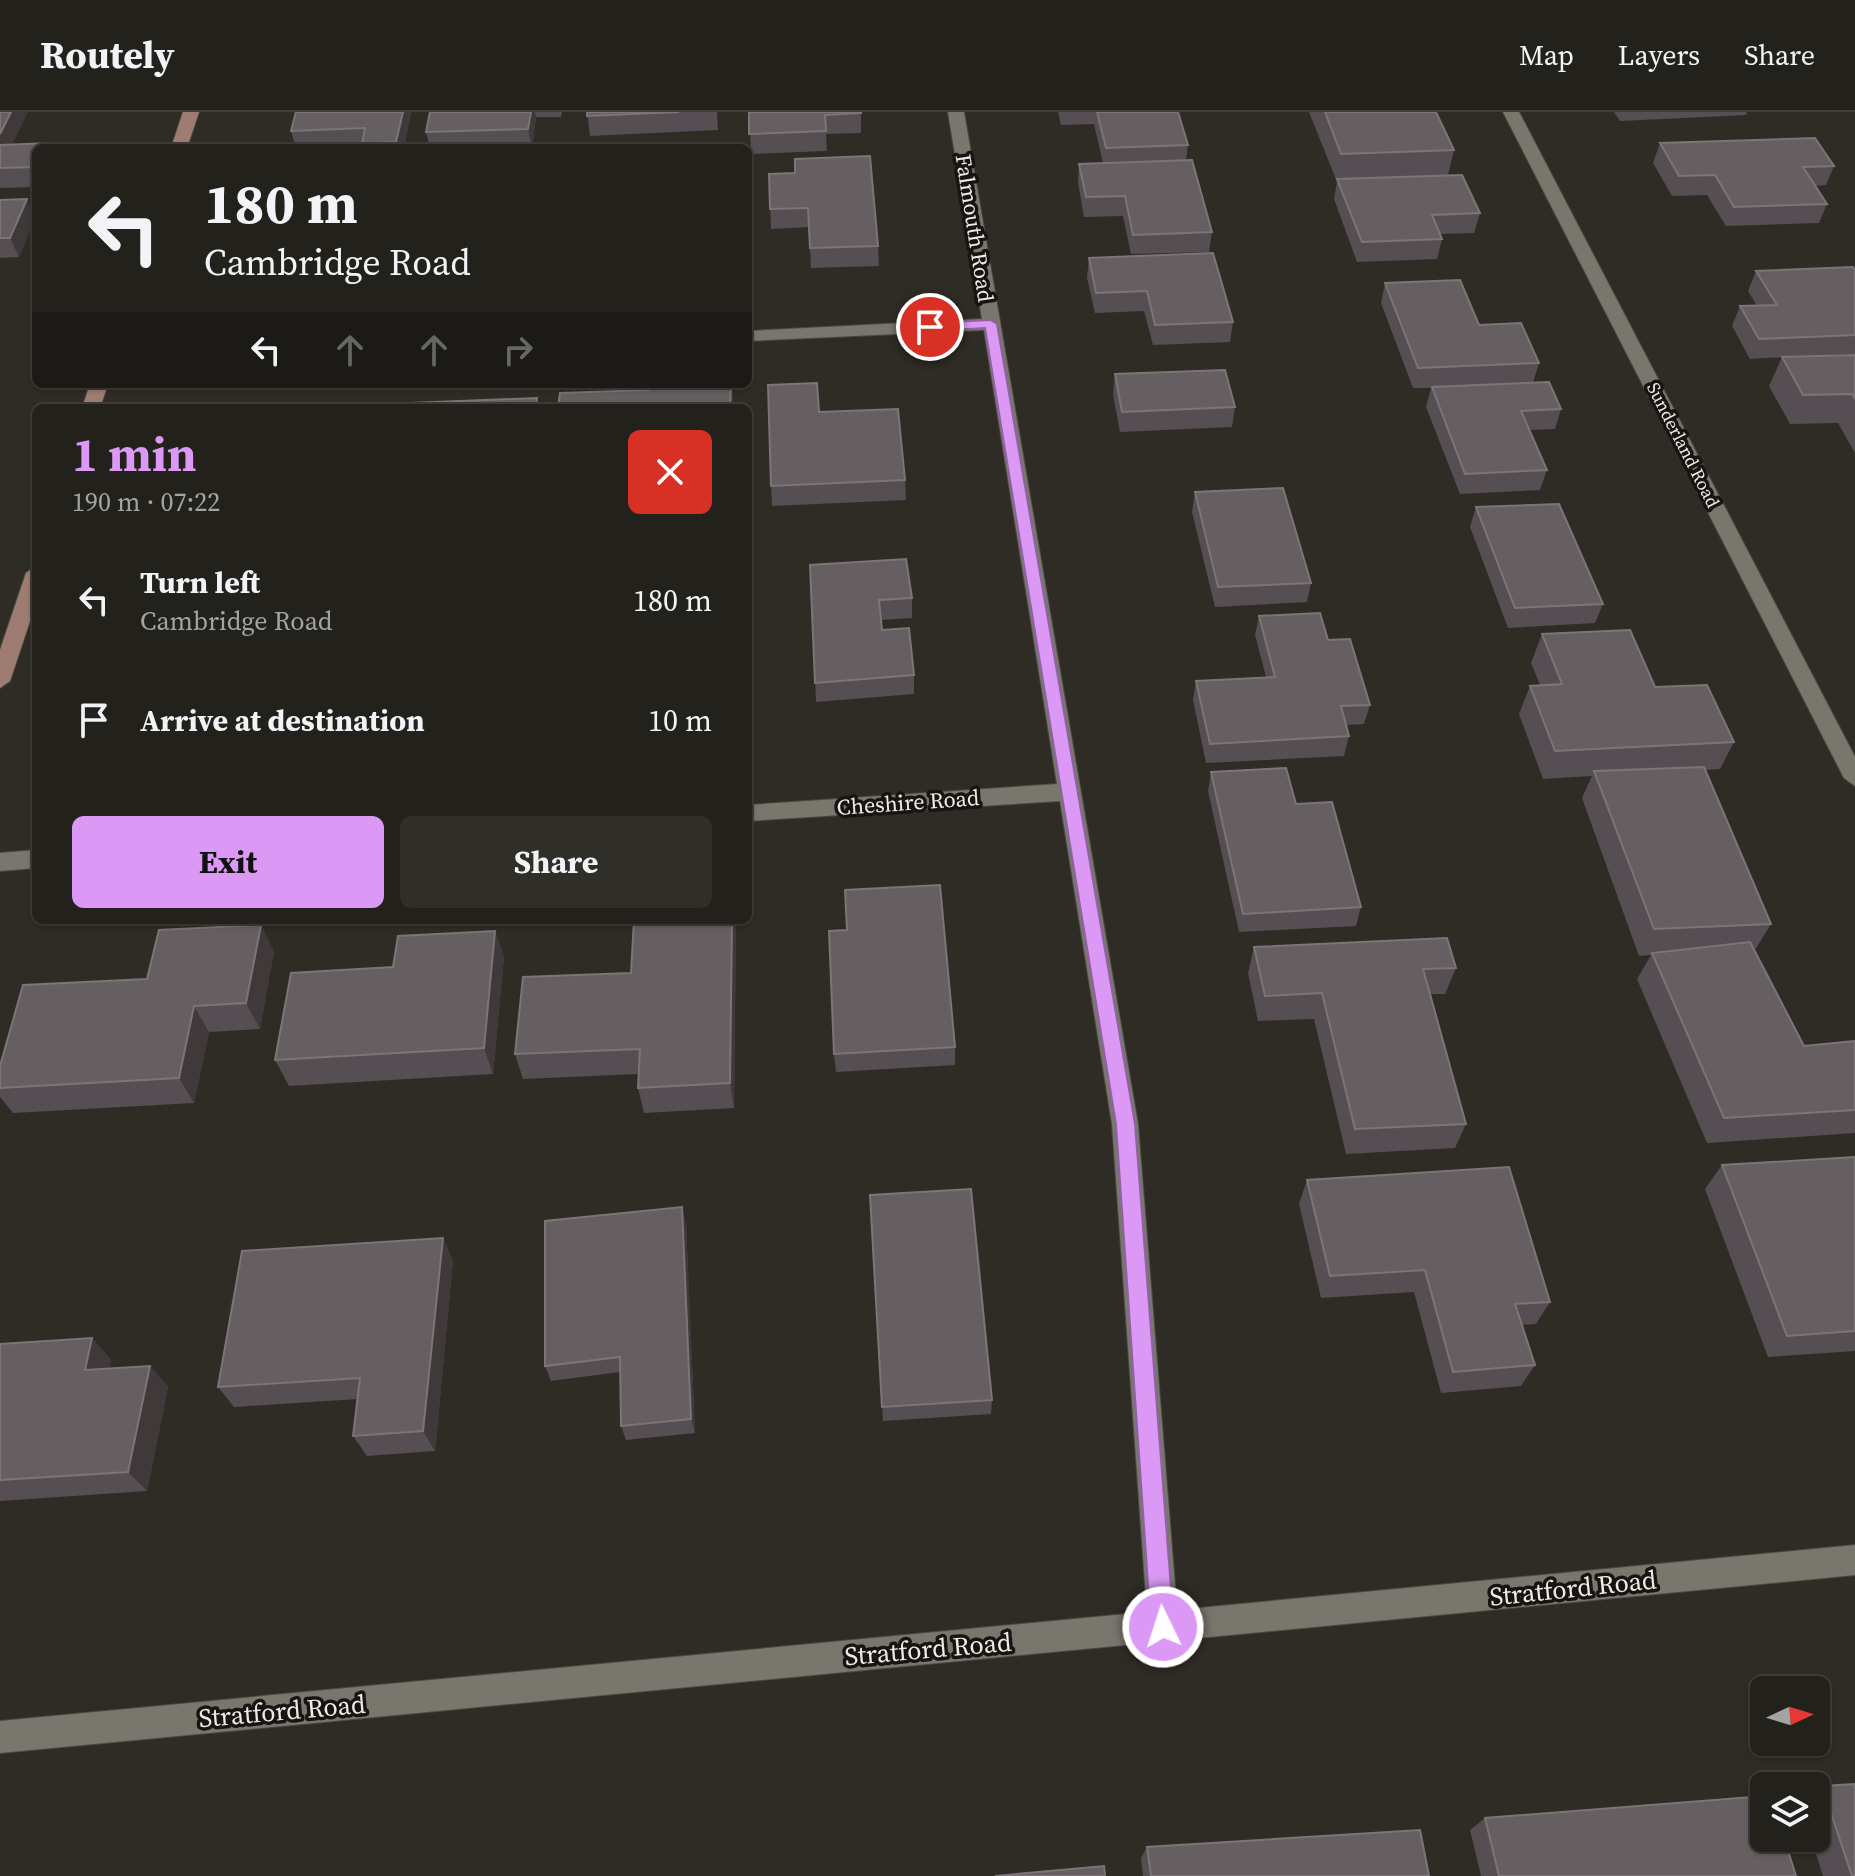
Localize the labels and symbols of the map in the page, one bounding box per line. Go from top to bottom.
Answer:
street label: Falmouth Road [948,152,1002,305]
pin [896,293,964,361]
street label: Sunderland Road [1641,378,1726,512]
street label: Cheshire Road [836,782,981,822]
street label: Stratford Road [1488,1561,1658,1615]
position arrow [1121,1585,1205,1669]
street label: Stratford Road [843,1624,1013,1674]
north arrow [1750,1676,1830,1756]
street label: Stratford Road [197,1686,367,1736]

